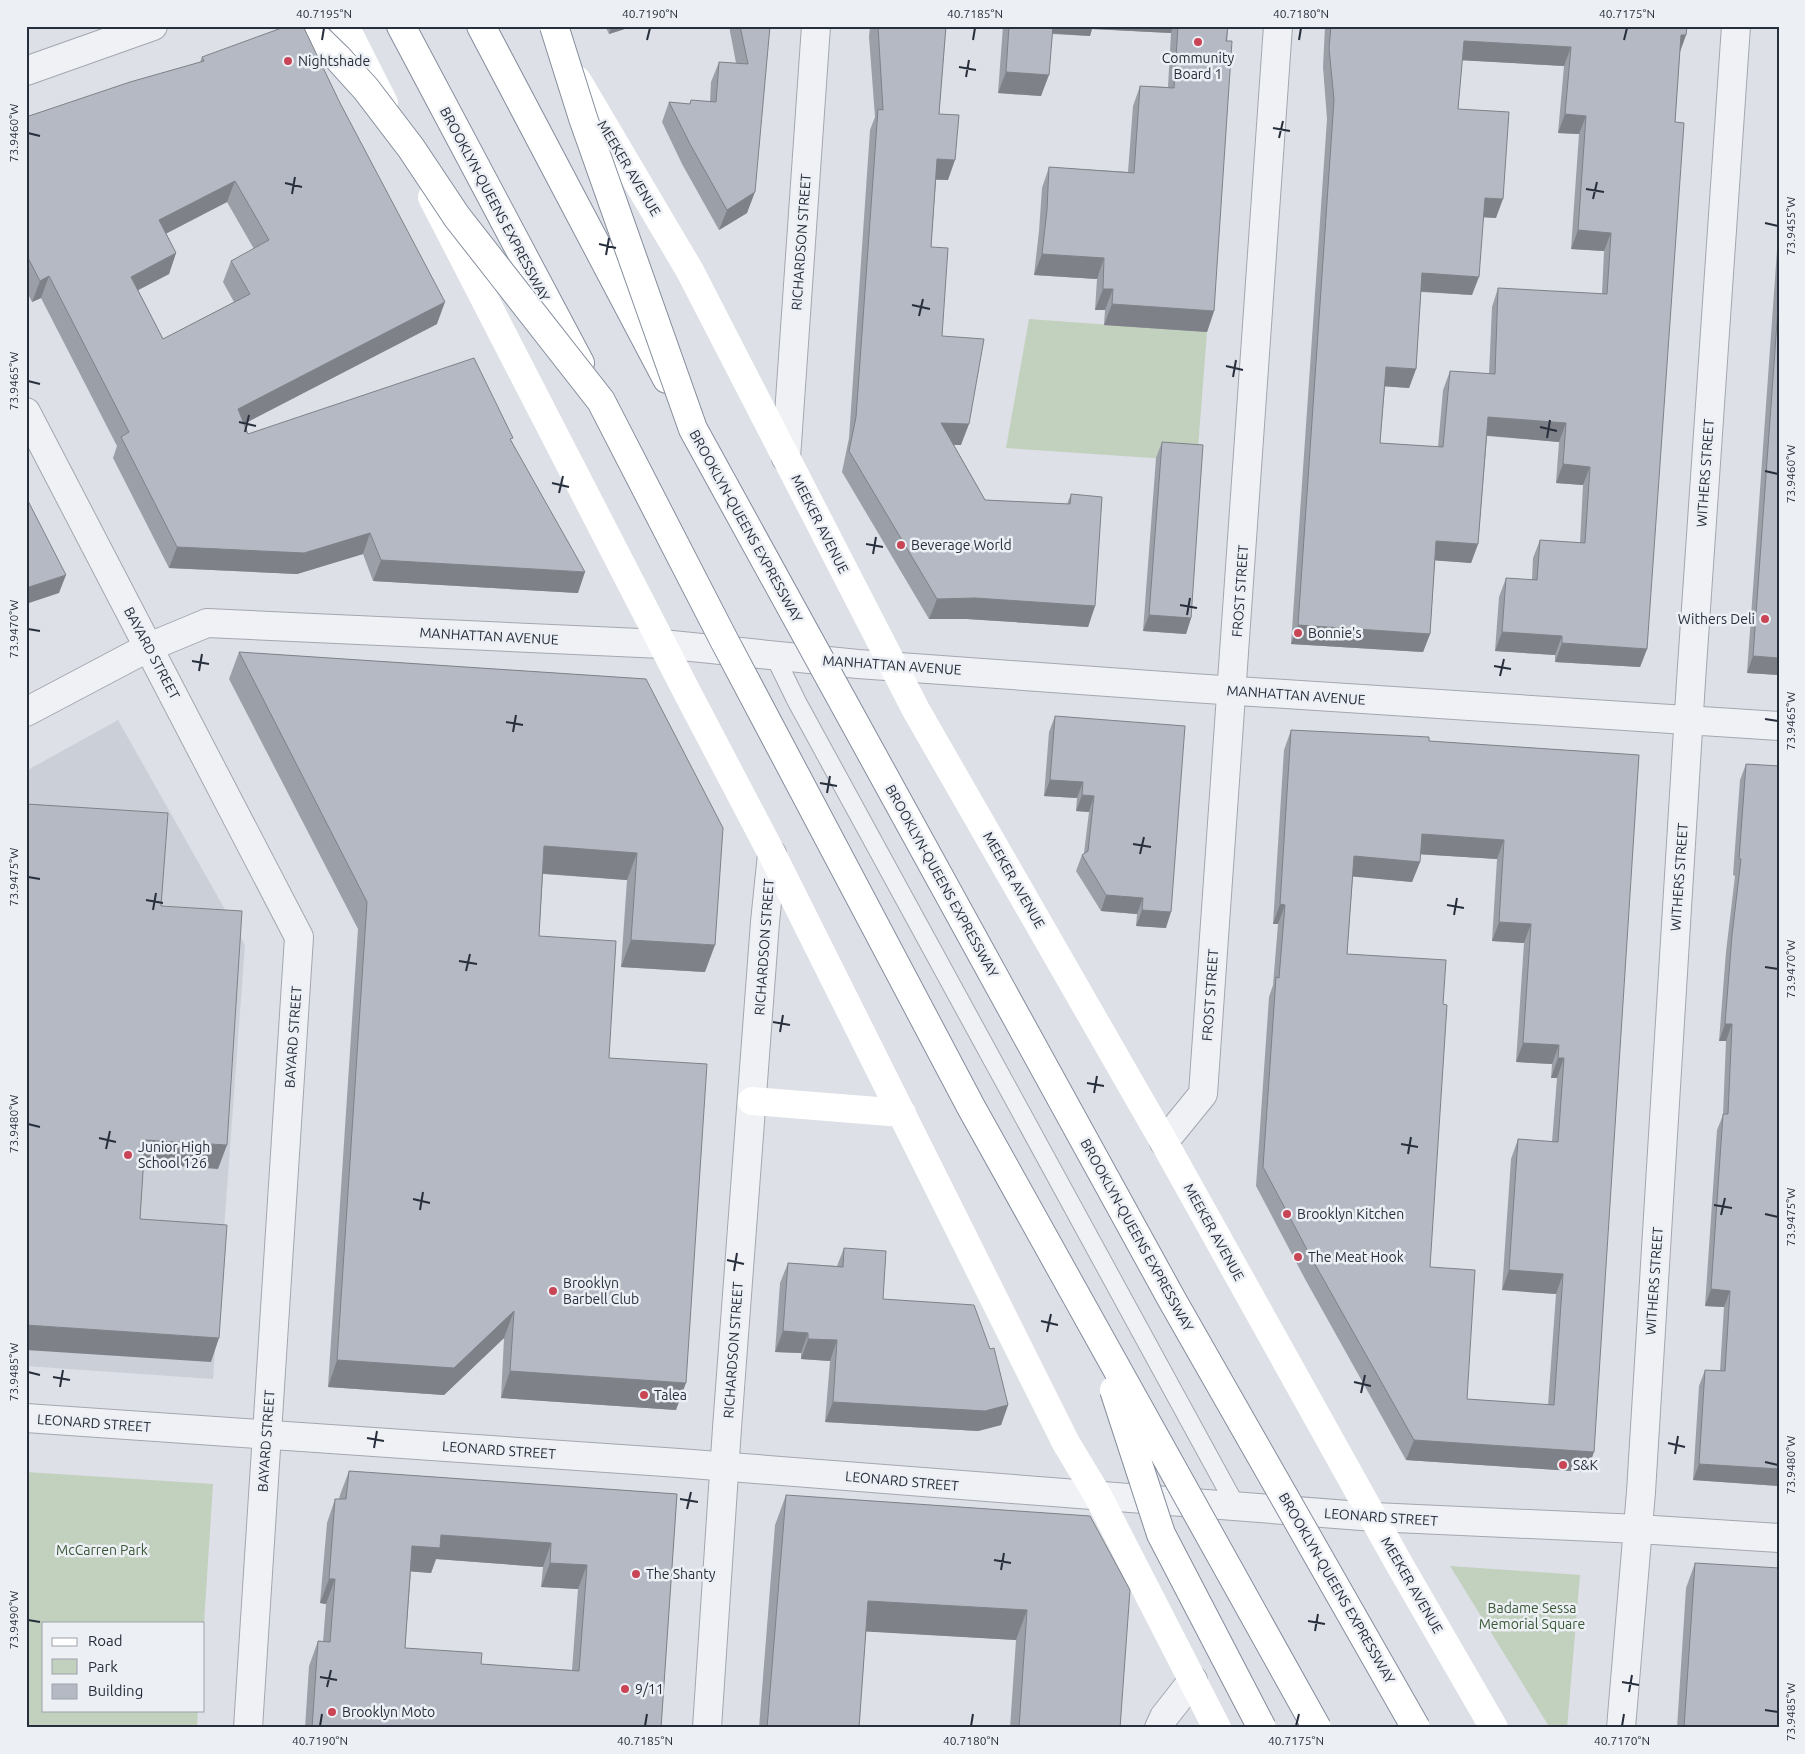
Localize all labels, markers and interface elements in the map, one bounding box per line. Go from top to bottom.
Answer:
text: 40.7195°N [296,7,352,20]
text: 40.7190°N [622,7,678,20]
text: 40.7185°N [947,7,1003,20]
text: 40.7180°N [1273,7,1329,20]
text: 40.7175°N [1599,7,1655,20]
marker: Community Board 1 [1192,36,1204,48]
place label: Community Board 1 [1162,50,1235,82]
place label: Nightshade [298,53,370,69]
marker: Nightshade [282,55,294,67]
text: 73.9460°W [7,104,20,162]
street label: BROOKLYN-QUEENS EXPRESSWAY [437,104,553,304]
street label: MEEKER AVENUE [594,117,664,219]
street label: RICHARDSON STREET [788,173,814,311]
text: 73.9455°W [1784,197,1797,255]
text: 73.9465°W [7,352,20,410]
street label: WITHERS STREET [1693,418,1717,528]
street label: BROOKLYN-QUEENS EXPRESSWAY [686,427,806,625]
text: 73.9460°W [1784,445,1797,503]
street label: MEEKER AVENUE [788,472,852,576]
place label: Beverage World [911,537,1012,553]
marker: Beverage World [895,539,907,551]
street label: FROST STREET [1229,544,1251,638]
text: 73.9470°W [7,600,20,658]
street label: BAYARD STREET [121,604,183,702]
place label: Withers Deli [1678,611,1755,627]
marker: Withers Deli [1759,613,1771,625]
street label: MANHATTAN AVENUE [419,624,559,648]
place label: Bonnie's [1308,625,1361,641]
marker: Bonnie's [1292,627,1304,639]
street label: MANHATTAN AVENUE [822,652,962,678]
street label: MANHATTAN AVENUE [1226,682,1366,708]
text: 73.9465°W [1784,692,1797,750]
street label: BROOKLYN-QUEENS EXPRESSWAY [882,782,1002,980]
street label: WITHERS STREET [1667,822,1691,932]
street label: MEEKER AVENUE [980,829,1048,931]
text: 73.9475°W [7,848,20,906]
street label: RICHARDSON STREET [751,878,777,1016]
text: 73.9470°W [1784,940,1797,998]
street label: FROST STREET [1199,948,1221,1042]
street label: BAYARD STREET [281,985,305,1089]
text: 73.9480°W [7,1095,20,1153]
street label: BROOKLYN-QUEENS EXPRESSWAY [1077,1136,1197,1334]
place label: Junior High School 126 [138,1139,210,1171]
marker: Junior High School 126 [122,1149,134,1161]
street label: MEEKER AVENUE [1181,1181,1247,1284]
text: 73.9475°W [1784,1188,1797,1246]
place label: Brooklyn Kitchen [1297,1206,1404,1222]
marker: Brooklyn Kitchen [1281,1208,1293,1220]
street label: WITHERS STREET [1642,1226,1666,1336]
place label: The Meat Hook [1308,1249,1404,1265]
marker: The Meat Hook [1292,1251,1304,1263]
place label: Brooklyn Barbell Club [563,1275,639,1307]
street label: RICHARDSON STREET [720,1281,746,1419]
marker: Brooklyn Barbell Club [547,1285,559,1297]
text: 73.9485°W [7,1343,20,1401]
place label: Talea [654,1387,687,1403]
street label: BAYARD STREET [254,1389,278,1493]
marker: Talea [638,1389,650,1401]
street label: LEONARD STREET [37,1411,152,1435]
text: 73.9480°W [1784,1436,1797,1494]
street label: LEONARD STREET [442,1438,557,1462]
place label: S&K [1573,1457,1598,1473]
marker: S&K [1557,1459,1569,1471]
street label: LEONARD STREET [845,1468,960,1494]
street label: BROOKLYN-QUEENS EXPRESSWAY [1276,1490,1398,1686]
street label: LEONARD STREET [1324,1505,1439,1529]
street label: MEEKER AVENUE [1378,1534,1446,1636]
park label: McCarren Park [56,1542,148,1558]
place label: The Shanty [646,1566,716,1582]
marker: The Shanty [630,1568,642,1580]
text: 73.9490°W [7,1591,20,1649]
park label: Badame Sessa Memorial Square [1479,1600,1585,1632]
legend [42,1622,205,1712]
text: Road [88,1632,123,1649]
text: Park [88,1658,118,1675]
place label: 9/11 [635,1681,664,1697]
text: Building [88,1682,143,1699]
marker: 9/11 [619,1683,631,1695]
text: 73.9485°W [1784,1683,1797,1741]
place label: Brooklyn Moto [342,1704,435,1720]
marker: Brooklyn Moto [326,1706,338,1718]
text: 40.7190°N [292,1734,348,1747]
text: 40.7185°N [617,1734,673,1747]
text: 40.7180°N [943,1734,999,1747]
text: 40.7175°N [1268,1734,1324,1747]
text: 40.7170°N [1594,1734,1650,1747]

